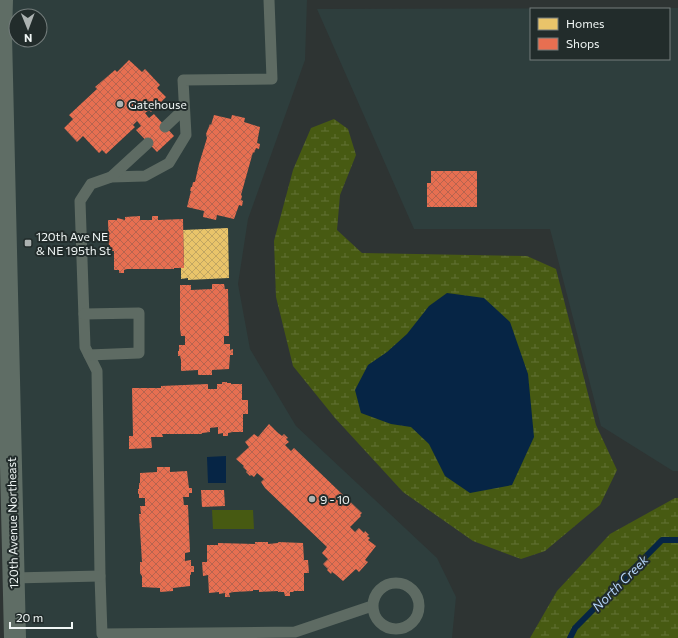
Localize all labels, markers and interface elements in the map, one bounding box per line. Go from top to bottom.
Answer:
north arrow [8,8,48,48]
legend [530,8,670,60]
text: Homes [566,16,604,30]
text: N [24,32,32,45]
text: Shops [566,36,600,50]
place label: Gatehouse [128,97,187,111]
marker: Gatehouse [115,99,125,109]
place label: 120th Ave NE & NE 195th St [36,229,111,257]
marker: 120th Ave NE & NE 195th St [23,238,33,248]
street label: 120th Avenue Northeast [4,457,20,589]
place label: 9 - 10 [320,492,350,506]
marker: 9 - 10 [307,494,317,504]
water label: North Creek [589,551,652,614]
scale bar [10,604,72,630]
text: 20 m [16,610,43,624]

